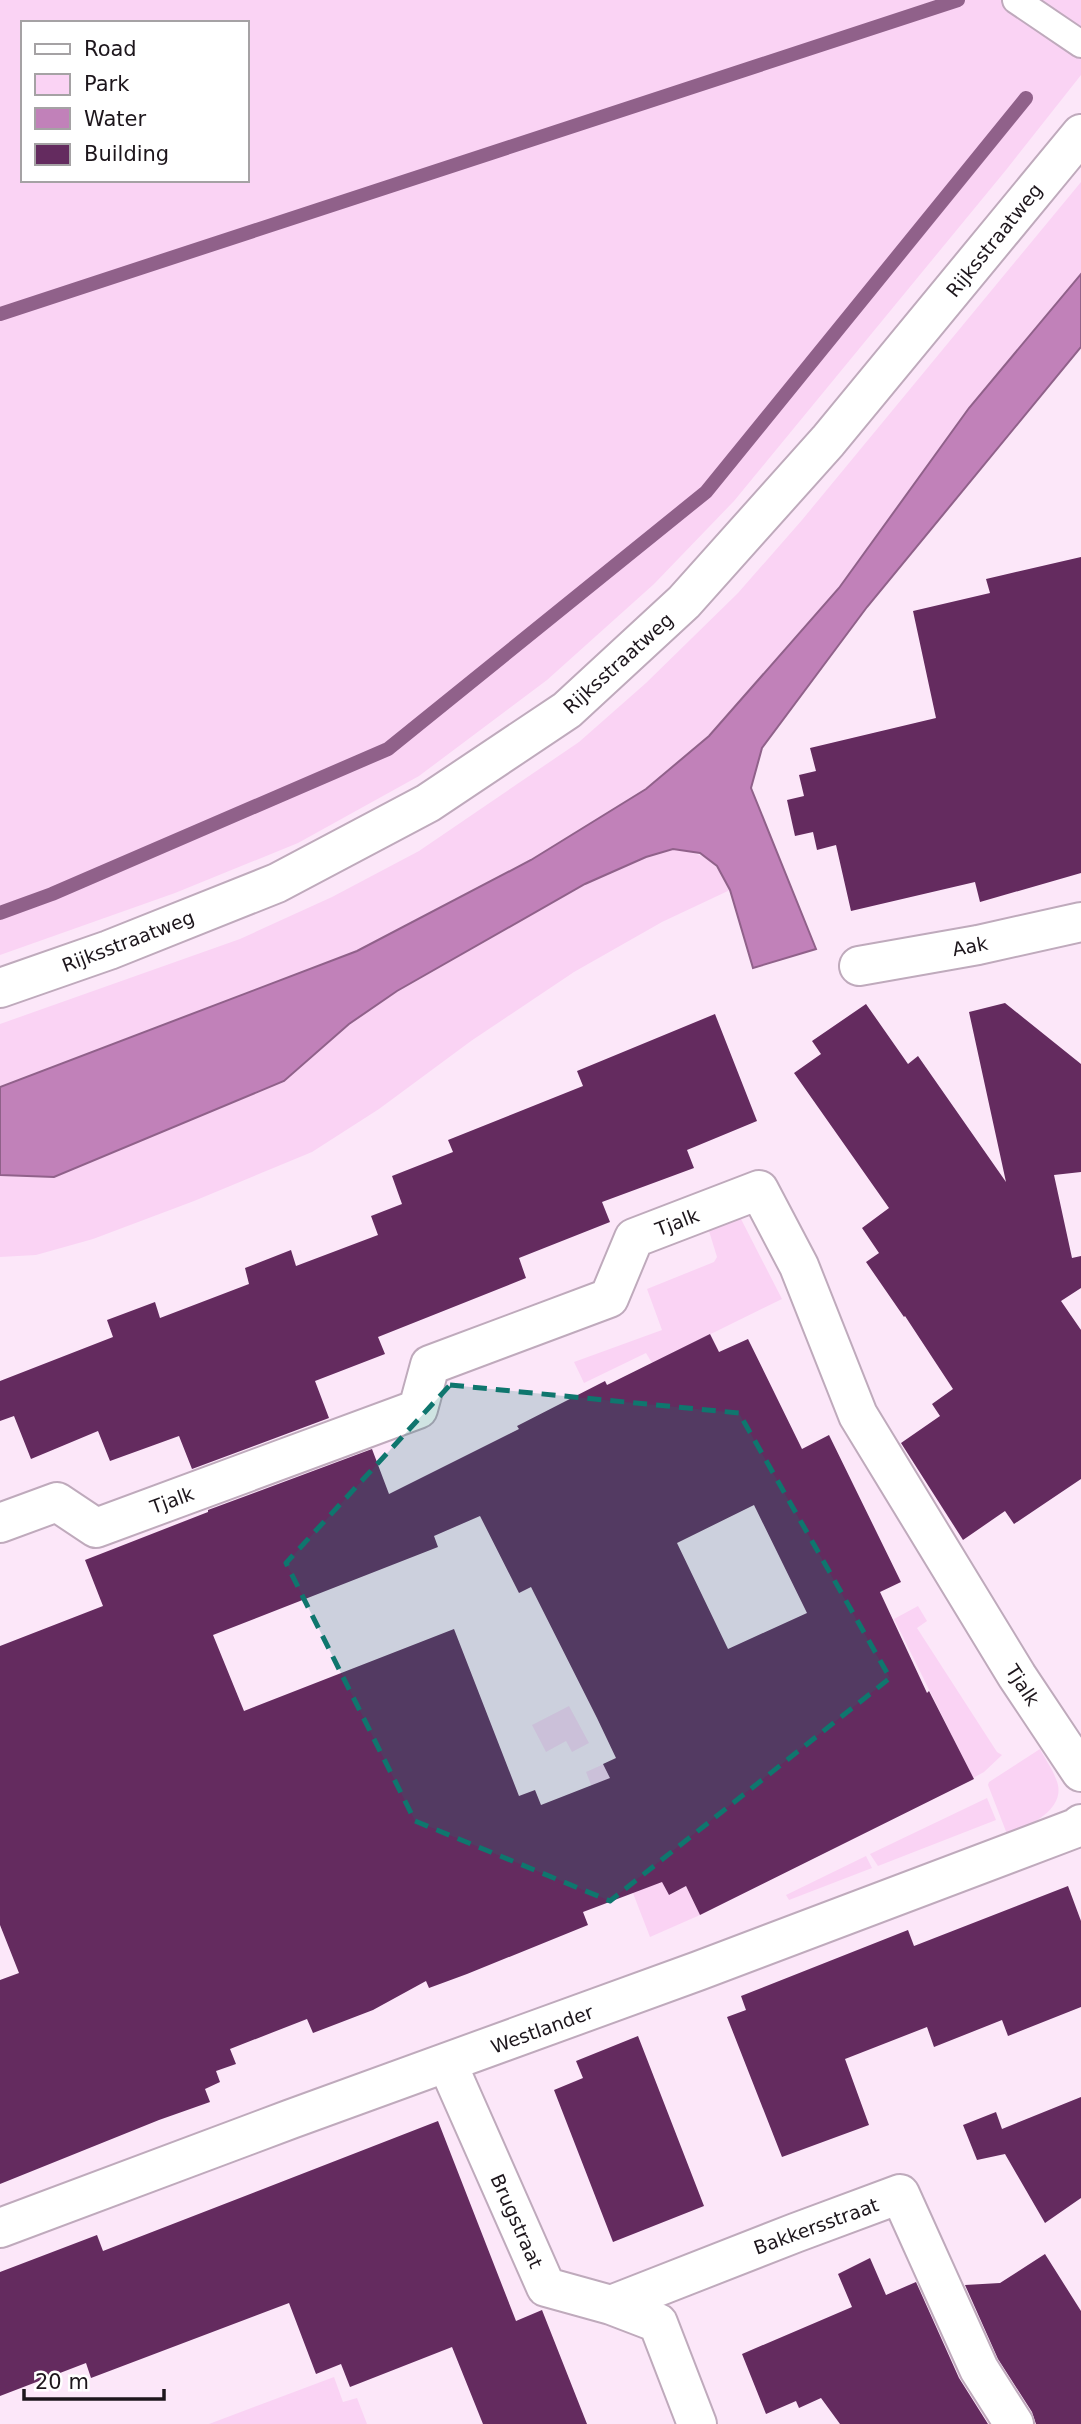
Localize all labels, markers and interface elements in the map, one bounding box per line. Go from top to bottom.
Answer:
legend [21,21,248,182]
text: Road [84,37,137,61]
text: Park [84,72,130,96]
text: Water [84,107,146,131]
text: Building [84,142,169,166]
street label: Rijksstraatweg [941,179,1047,301]
street label: Rijksstraatweg [559,608,677,718]
street label: Rijksstraatweg [59,906,197,976]
street label: Aak [950,932,990,960]
street label: Tjalk [651,1204,702,1241]
street label: Tjalk [146,1482,197,1518]
street label: Tjalk [1001,1659,1044,1710]
street label: Westlander [488,2000,596,2058]
street label: Brugstraat [486,2170,548,2272]
street label: Bakkersstraat [751,2193,881,2259]
scale bar [24,2358,164,2402]
text: 20 m [35,2370,89,2394]

